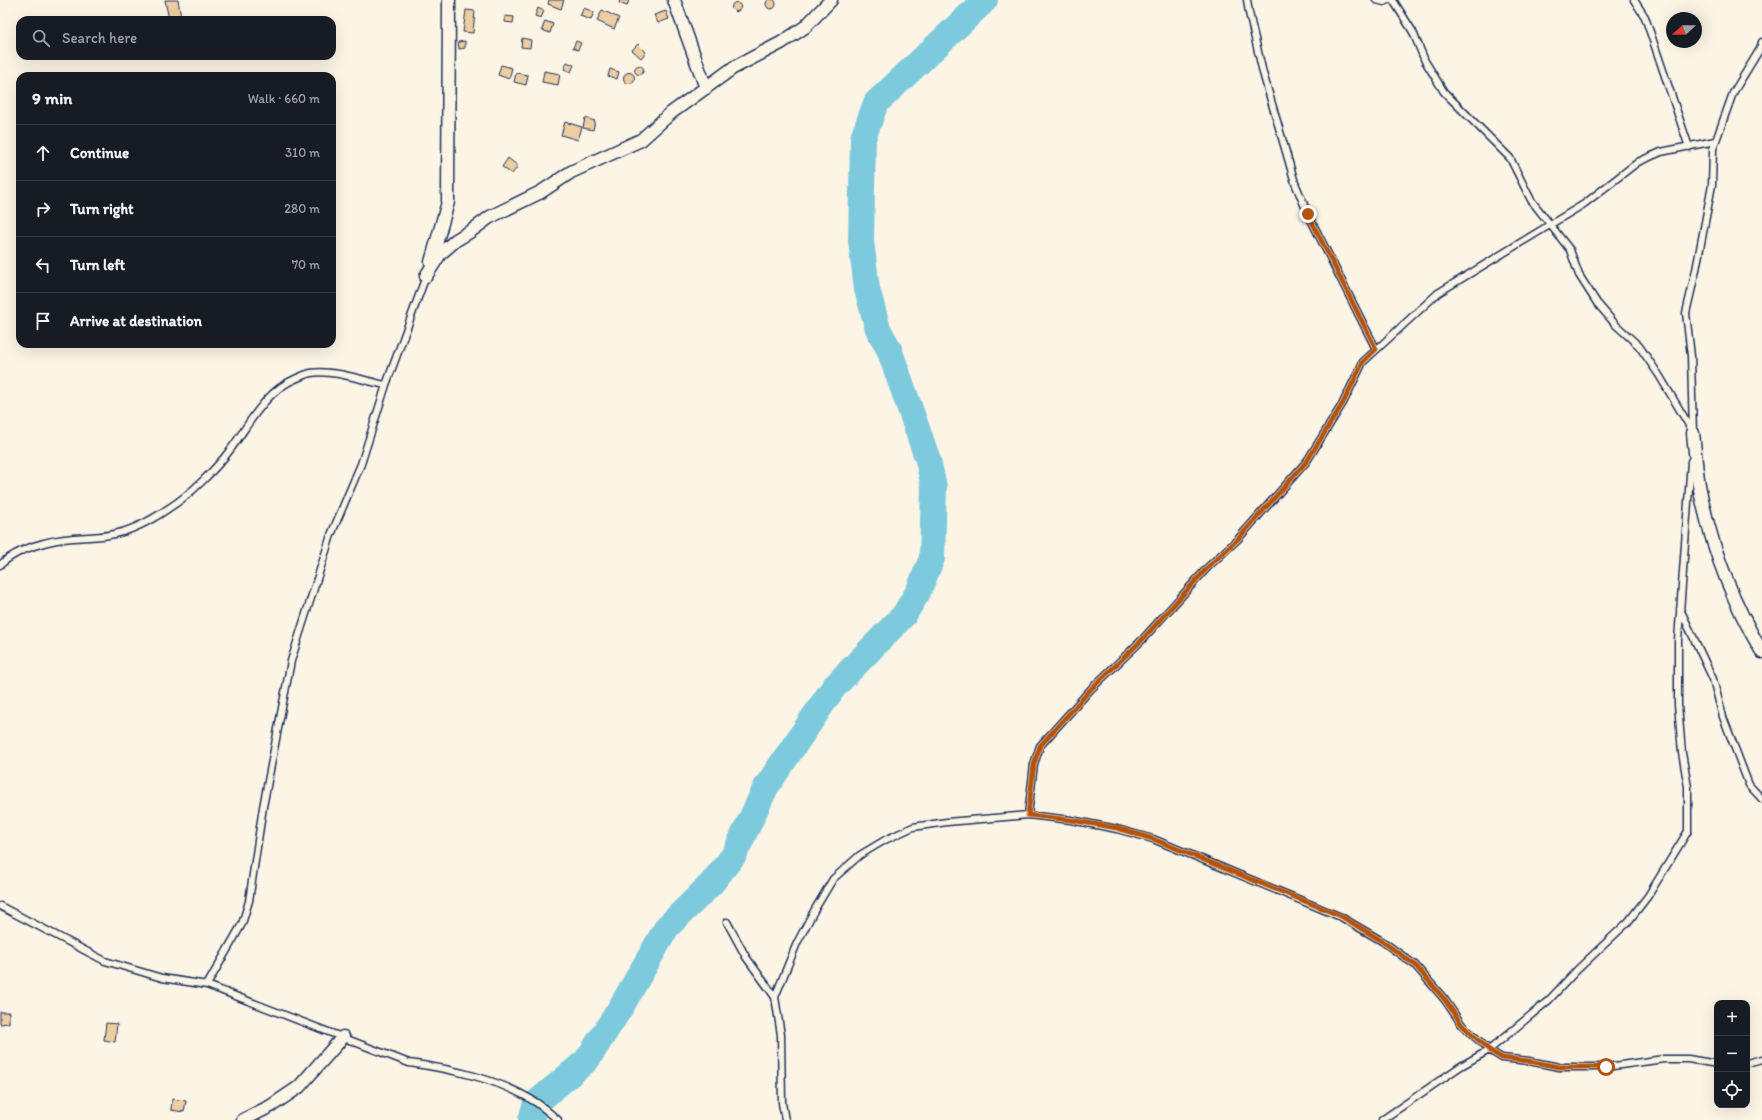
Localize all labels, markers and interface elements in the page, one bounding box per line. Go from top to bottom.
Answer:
north arrow [1666,12,1702,48]
search box [16,16,336,60]
icon: search [30,27,52,49]
text: Search here [62,29,137,47]
text: 9 min [32,88,72,108]
text: Walk · 660 m [248,91,320,106]
icon: ahead [32,142,54,164]
text: Continue [70,144,129,162]
text: 310 m [285,145,320,160]
icon: right [32,198,54,220]
text: Turn right [70,200,134,218]
text: 280 m [284,201,320,216]
route end [1299,205,1317,223]
icon: left [32,254,54,276]
text: Turn left [70,256,125,274]
text: 70 m [292,257,320,272]
icon: arrive [32,310,54,332]
text: Arrive at destination [70,312,202,330]
map controls [1714,1000,1750,1108]
button: + [1714,1000,1750,1036]
button: − [1714,1036,1750,1072]
route start [1597,1058,1615,1076]
button: locate [1714,1072,1750,1108]

